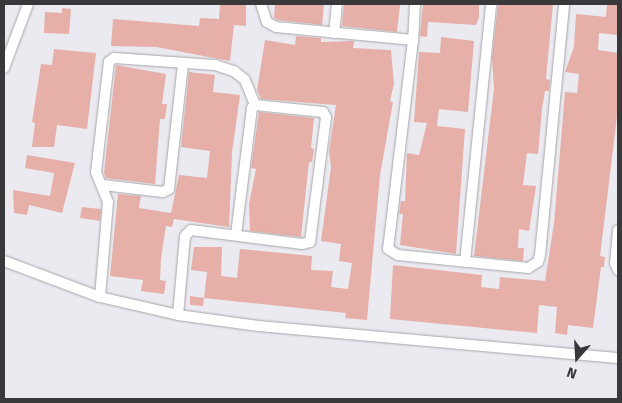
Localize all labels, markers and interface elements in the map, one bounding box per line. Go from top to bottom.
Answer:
north arrow [552,333,602,383]
text: N [565,363,579,382]

